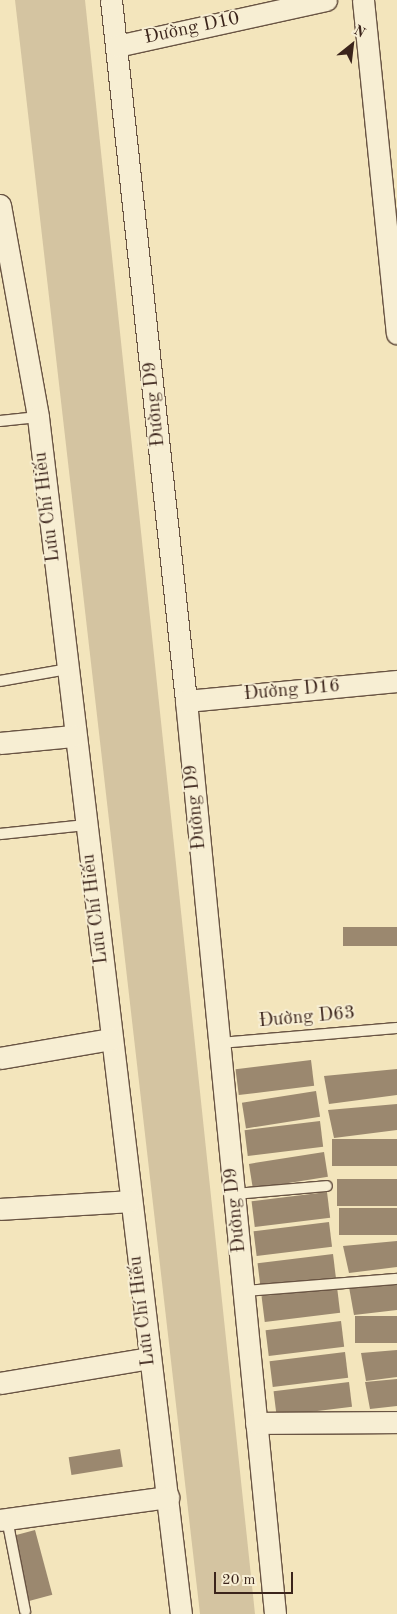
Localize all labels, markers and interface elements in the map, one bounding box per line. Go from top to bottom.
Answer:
street label: Đường D10 [142,8,242,50]
north arrow [327,20,377,70]
text: N [351,23,367,41]
street label: Đường D9 [139,360,171,448]
street label: Lưu Chí Hiếu [30,451,66,563]
street label: Đường D16 [243,675,341,707]
street label: Đường D9 [180,763,212,851]
street label: Lưu Chí Hiếu [78,853,114,965]
street label: Đường D63 [258,1002,356,1034]
street label: Đường D9 [220,1166,252,1254]
street label: Lưu Chí Hiếu [125,1255,161,1367]
scale bar [217,1562,296,1594]
text: 20 m [222,1573,256,1588]

